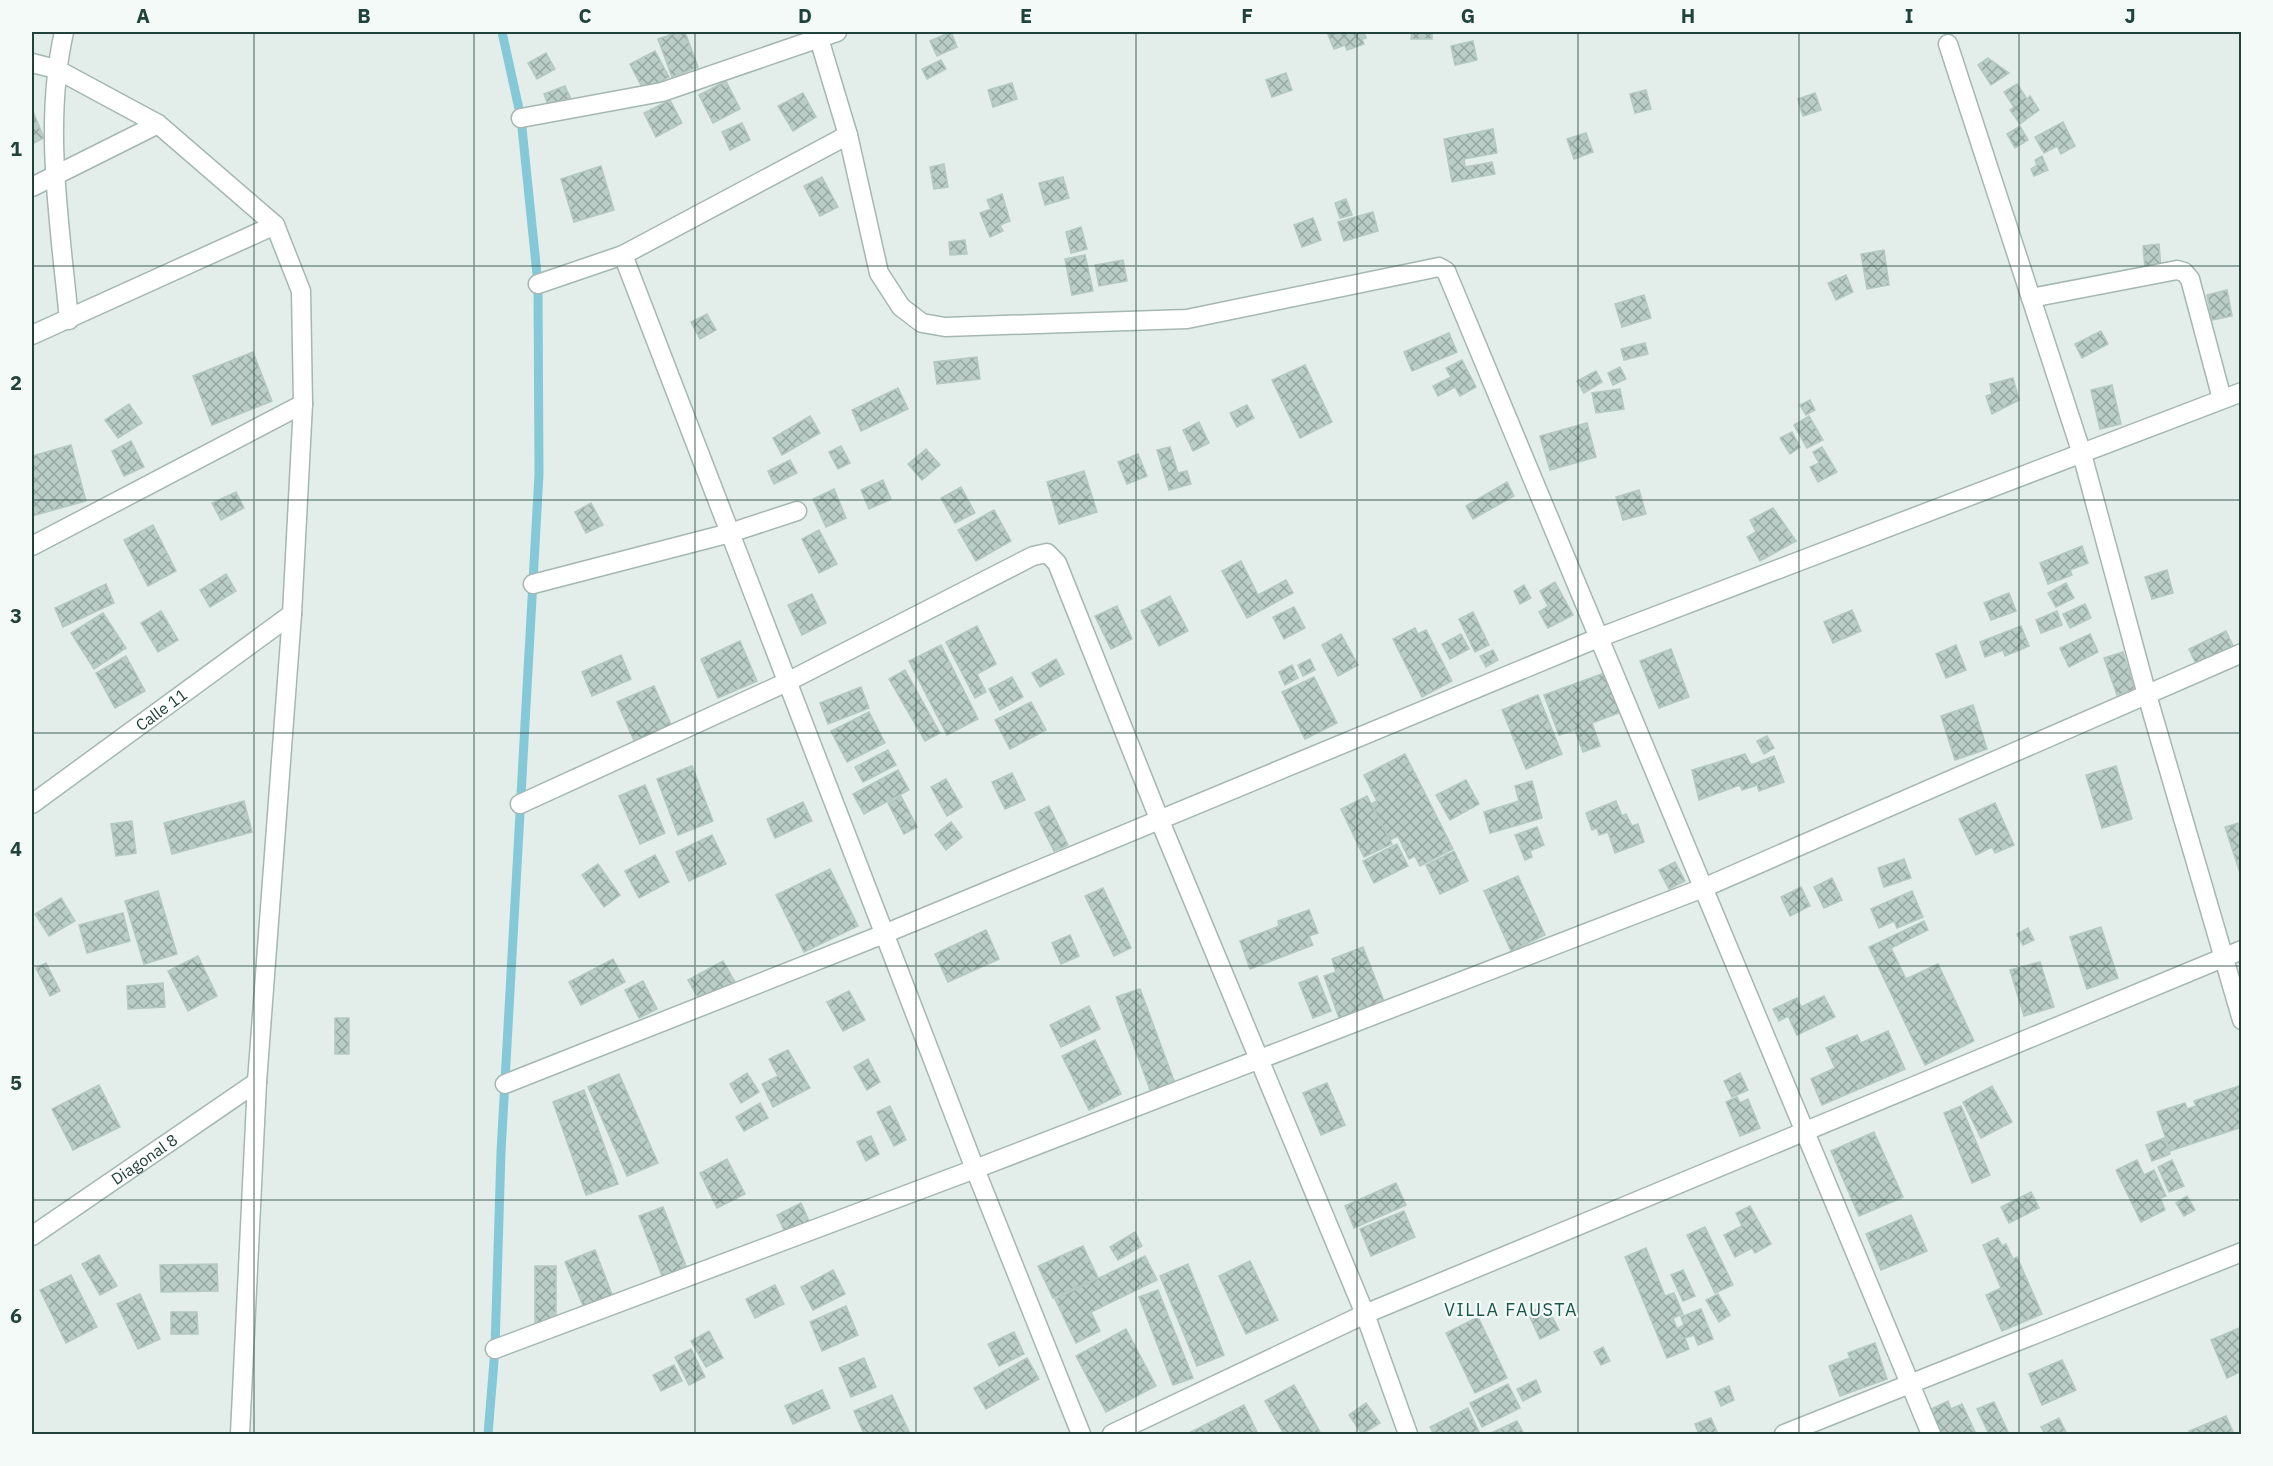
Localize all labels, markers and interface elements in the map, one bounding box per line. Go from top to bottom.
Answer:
text: A [136,2,150,29]
text: B [357,2,371,29]
text: C [578,2,592,29]
text: D [798,2,812,29]
text: E [1020,2,1032,29]
text: F [1241,2,1253,29]
text: G [1461,2,1475,29]
text: H [1681,2,1695,29]
text: I [1905,2,1913,29]
text: J [2124,2,2136,29]
text: 1 [10,135,22,162]
text: 2 [10,369,22,396]
text: 3 [10,602,22,629]
street label: Calle 11 [131,684,191,735]
text: 4 [10,835,22,862]
text: 5 [10,1069,22,1096]
street label: Diagonal 8 [107,1129,181,1189]
district label: VILLA FAUSTA [1444,1298,1578,1321]
text: 6 [10,1302,22,1329]

